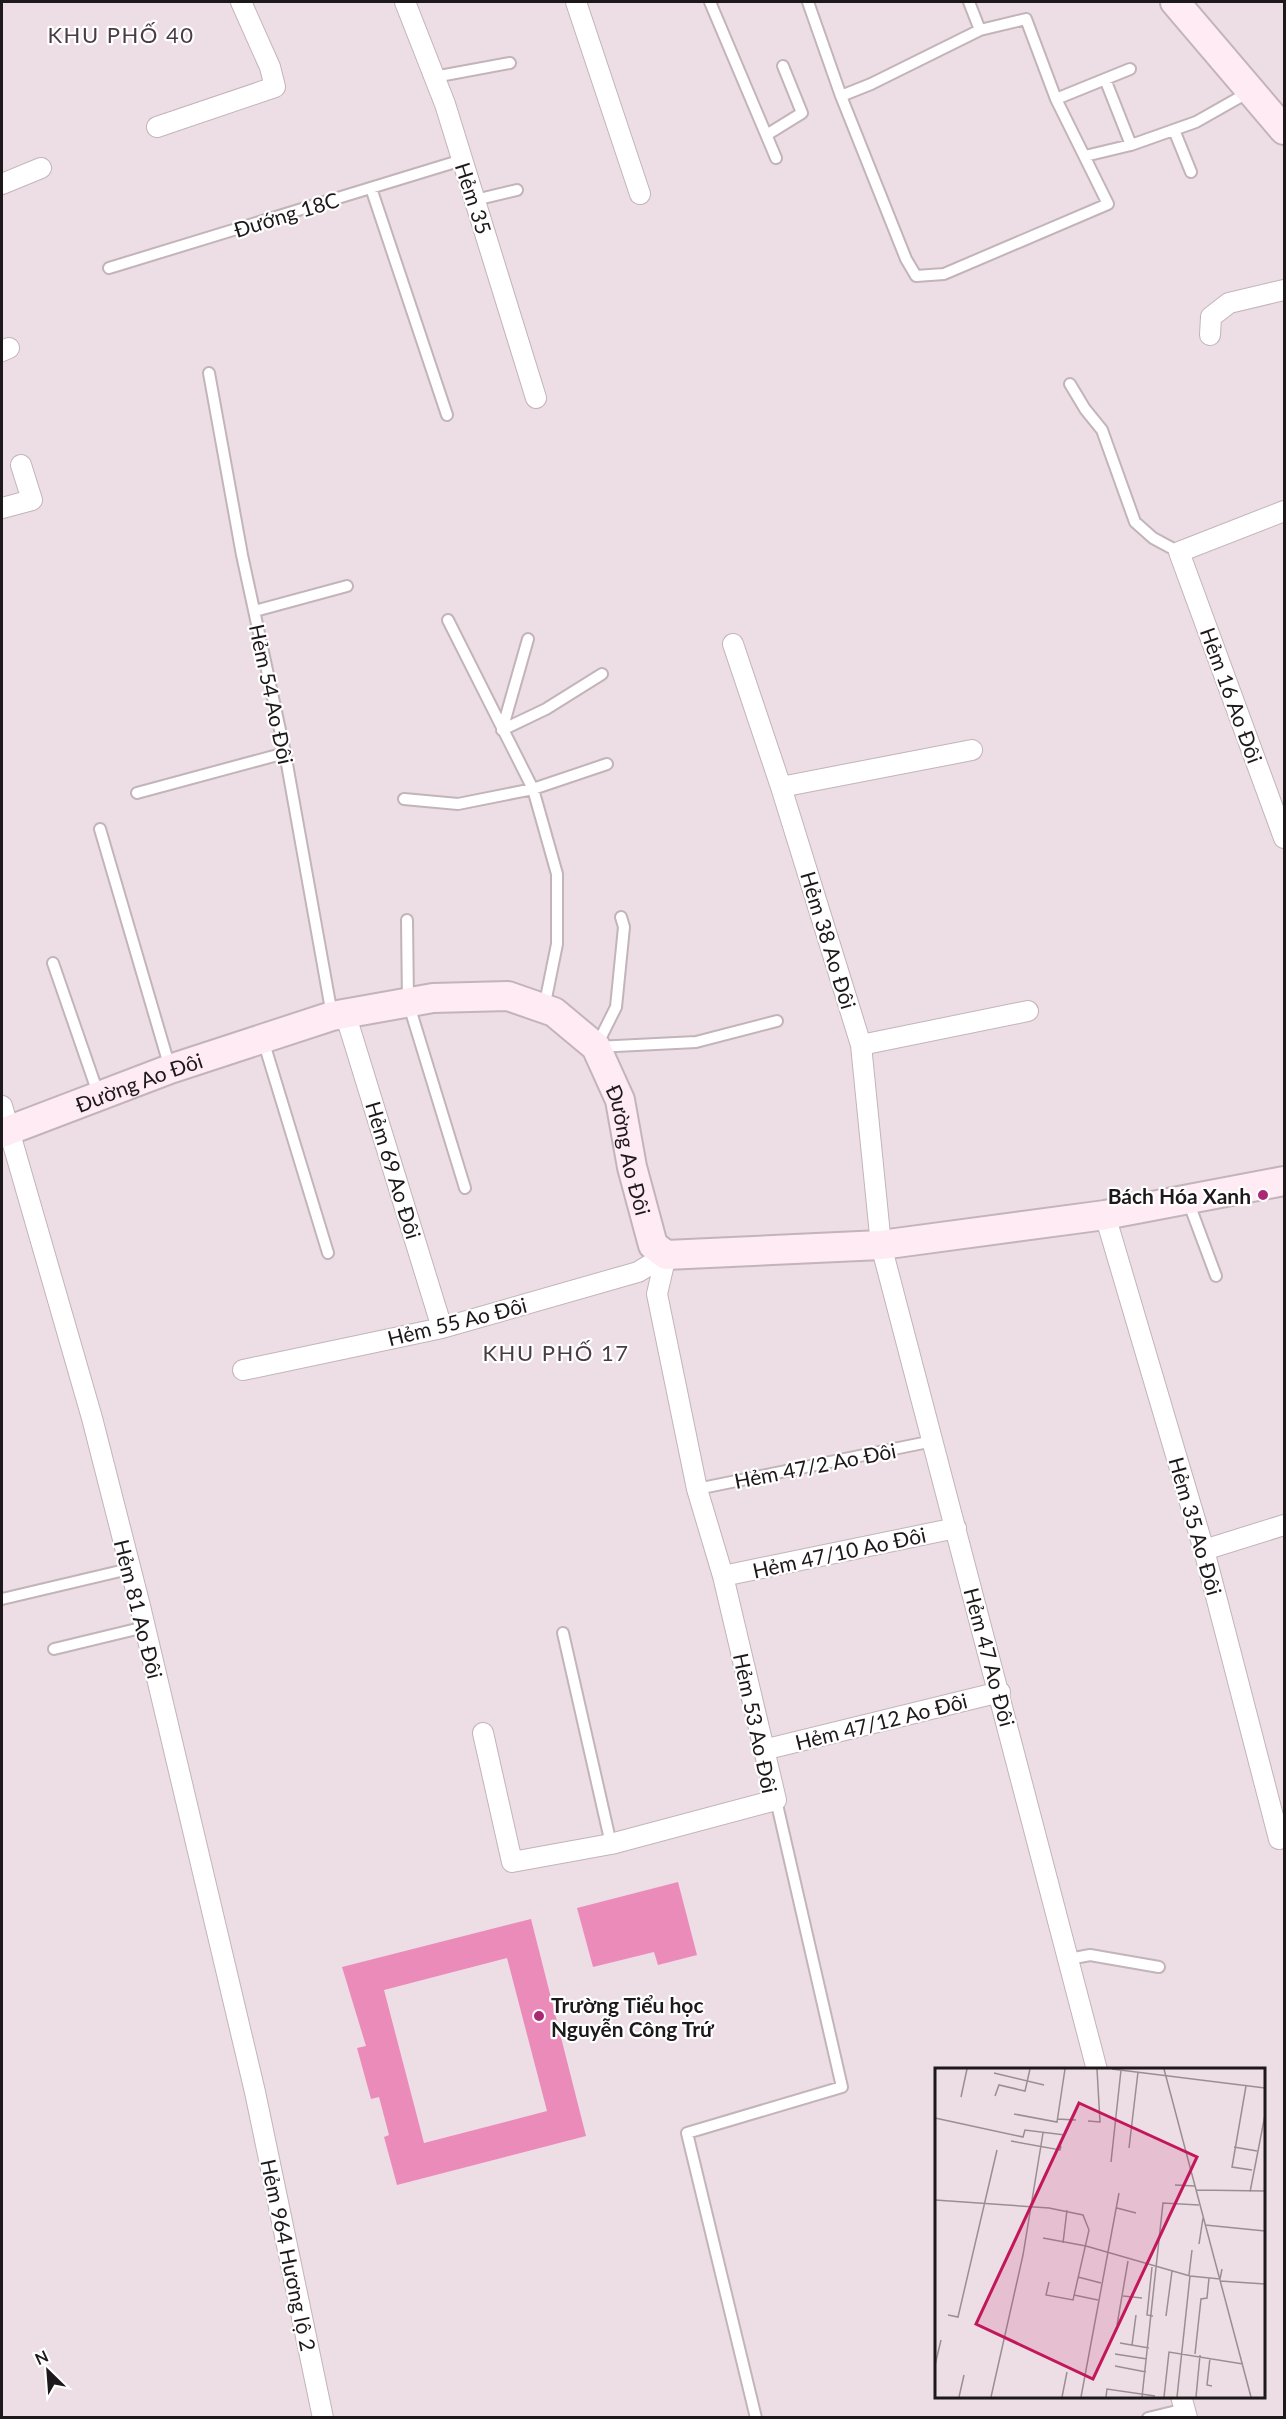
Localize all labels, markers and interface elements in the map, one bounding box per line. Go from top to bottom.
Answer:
district label: KHU PHỐ 40 [48,21,194,48]
street label: Hẻm 35 [451,159,497,237]
street label: Đướng 18C [230,186,342,242]
street label: Hẻm 54 Ao Đôi [245,622,299,766]
street label: Hẻm 16 Ao Đôi [1196,624,1268,766]
street label: Hẻm 38 Ao Đôi [796,868,862,1012]
street label: Đường Ao Đôi [72,1047,205,1116]
street label: Đường Ao Đôi [602,1080,657,1218]
street label: Hẻm 69 Ao Đôi [361,1098,427,1242]
place label: Bách Hóa Xanh [1108,1183,1251,1208]
marker: Bách Hóa Xanh [1256,1188,1270,1202]
street label: Hẻm 55 Ao Đôi [385,1292,529,1350]
district label: KHU PHỐ 17 [483,1339,629,1366]
street label: Hẻm 47/2 Ao Đôi [732,1437,898,1493]
street label: Hẻm 35 Ao Đôi [1164,1454,1228,1598]
street label: Hẻm 47/10 Ao Đôi [750,1521,928,1583]
street label: Hẻm 81 Ao Đôi [110,1537,168,1681]
street label: Hẻm 47 Ao Đôi [959,1585,1021,1729]
street label: Hẻm 53 Ao Đôi [729,1651,783,1795]
street label: Hẻm 47/12 Ao Đôi [792,1688,970,1754]
place label: Trường Tiểu học Nguyễn Công Trứ [551,1992,715,2041]
marker: Trường Tiểu học Nguyễn Công Trứ [532,2009,546,2023]
inset map [935,2068,1265,2398]
street label: Hẻm 964 Hương lộ 2 [256,2157,322,2353]
north arrow [18,2341,78,2401]
text: N [32,2346,51,2368]

